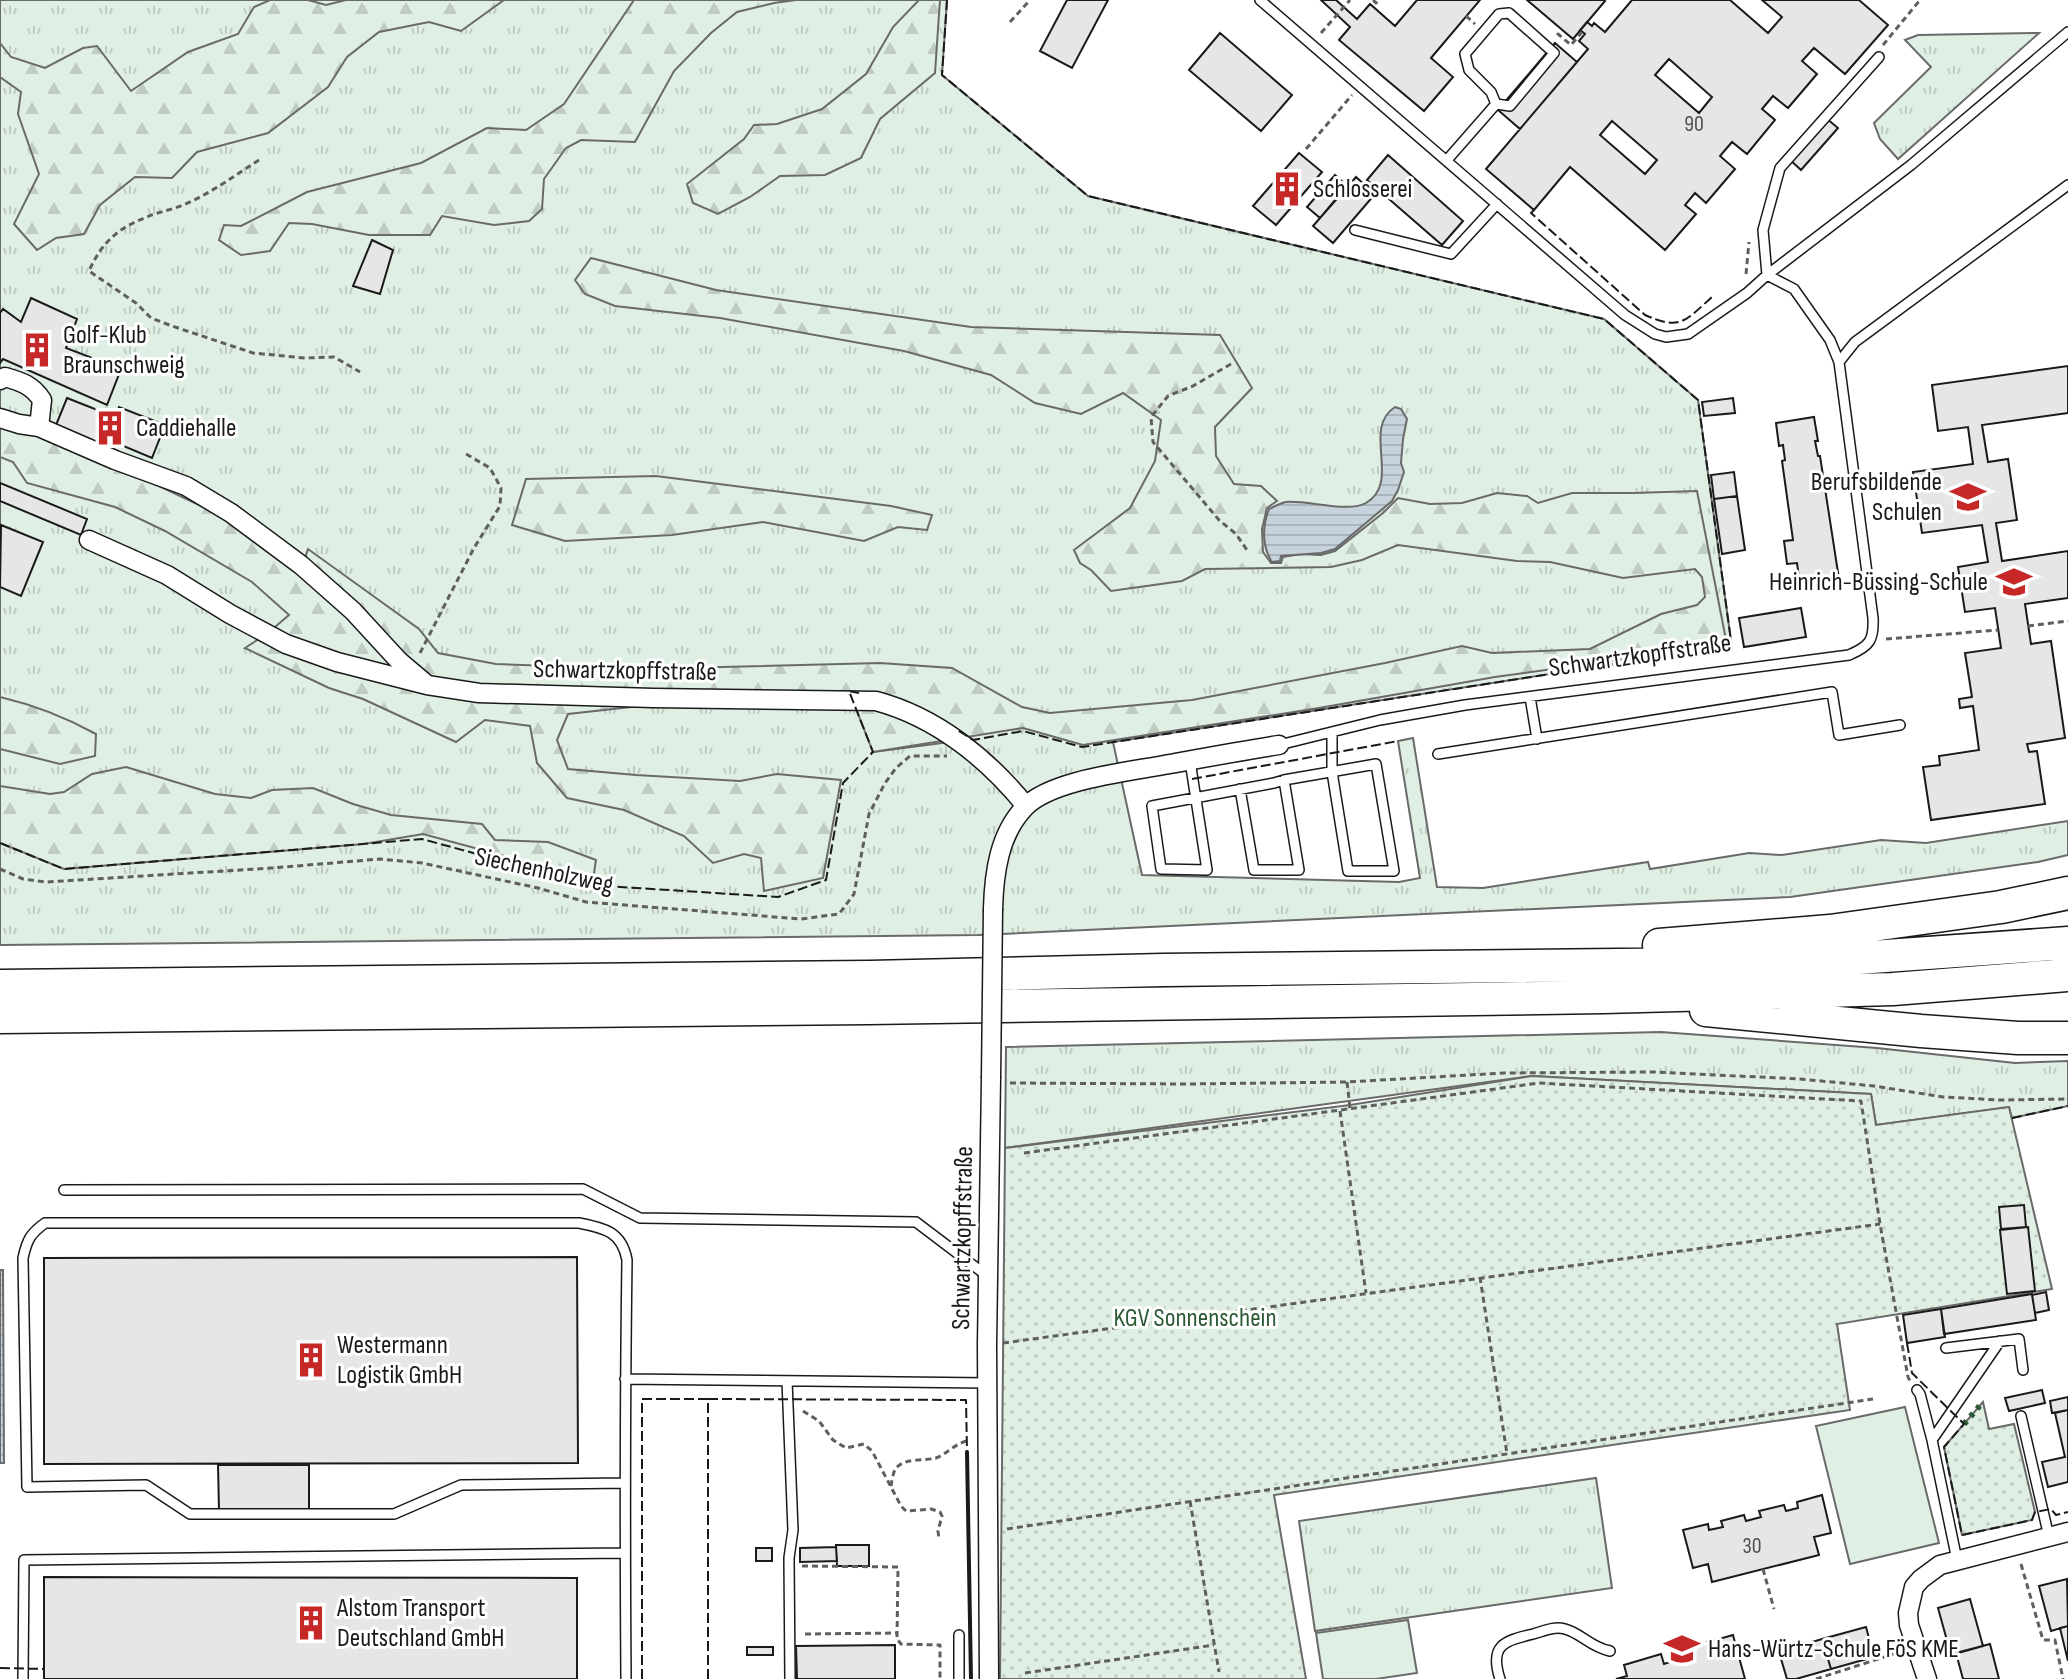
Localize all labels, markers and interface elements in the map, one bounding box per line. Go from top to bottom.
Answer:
house number: 90 [1684,111,1704,138]
building icon: Schlosserei [1268,170,1306,208]
place label: Schlosserei [1313,174,1412,205]
place label: Golf-Klub Braunschweig [63,320,185,381]
building icon: Golf-Klub Braunschweig [18,331,56,369]
building icon: Caddiehalle [91,409,129,447]
place label: Caddiehalle [136,413,236,444]
place label: Berufsbildende Schulen [1811,467,1942,528]
school or university icon: Berufsbildende Schulen [1949,478,1987,516]
school or university icon: Heinrich-Büssing-Schule [1995,563,2033,601]
place label: Heinrich-Büssing-Schule [1769,567,1988,598]
street label: Schwartzkopffstraße [1547,628,1733,684]
street label: Schwartzkopffstraße [533,654,717,688]
street label: Siechenholzweg [472,841,616,901]
street label: Schwartzkopffstraße [946,1146,980,1330]
park label: KGV Sonnenschein [1113,1303,1277,1334]
place label: Westermann Logistik GmbH [337,1330,462,1391]
building icon: Westermann Logistik GmbH [292,1341,330,1379]
house number: 30 [1742,1533,1762,1560]
place label: Alstom Transport Deutschland GmbH [336,1593,504,1654]
building icon: Alstom Transport Deutschland GmbH [292,1604,330,1642]
school or university icon: Hans-Würtz-Schule FöS KME [1663,1630,1701,1668]
place label: Hans-Würtz-Schule FöS KME [1708,1634,1959,1665]

